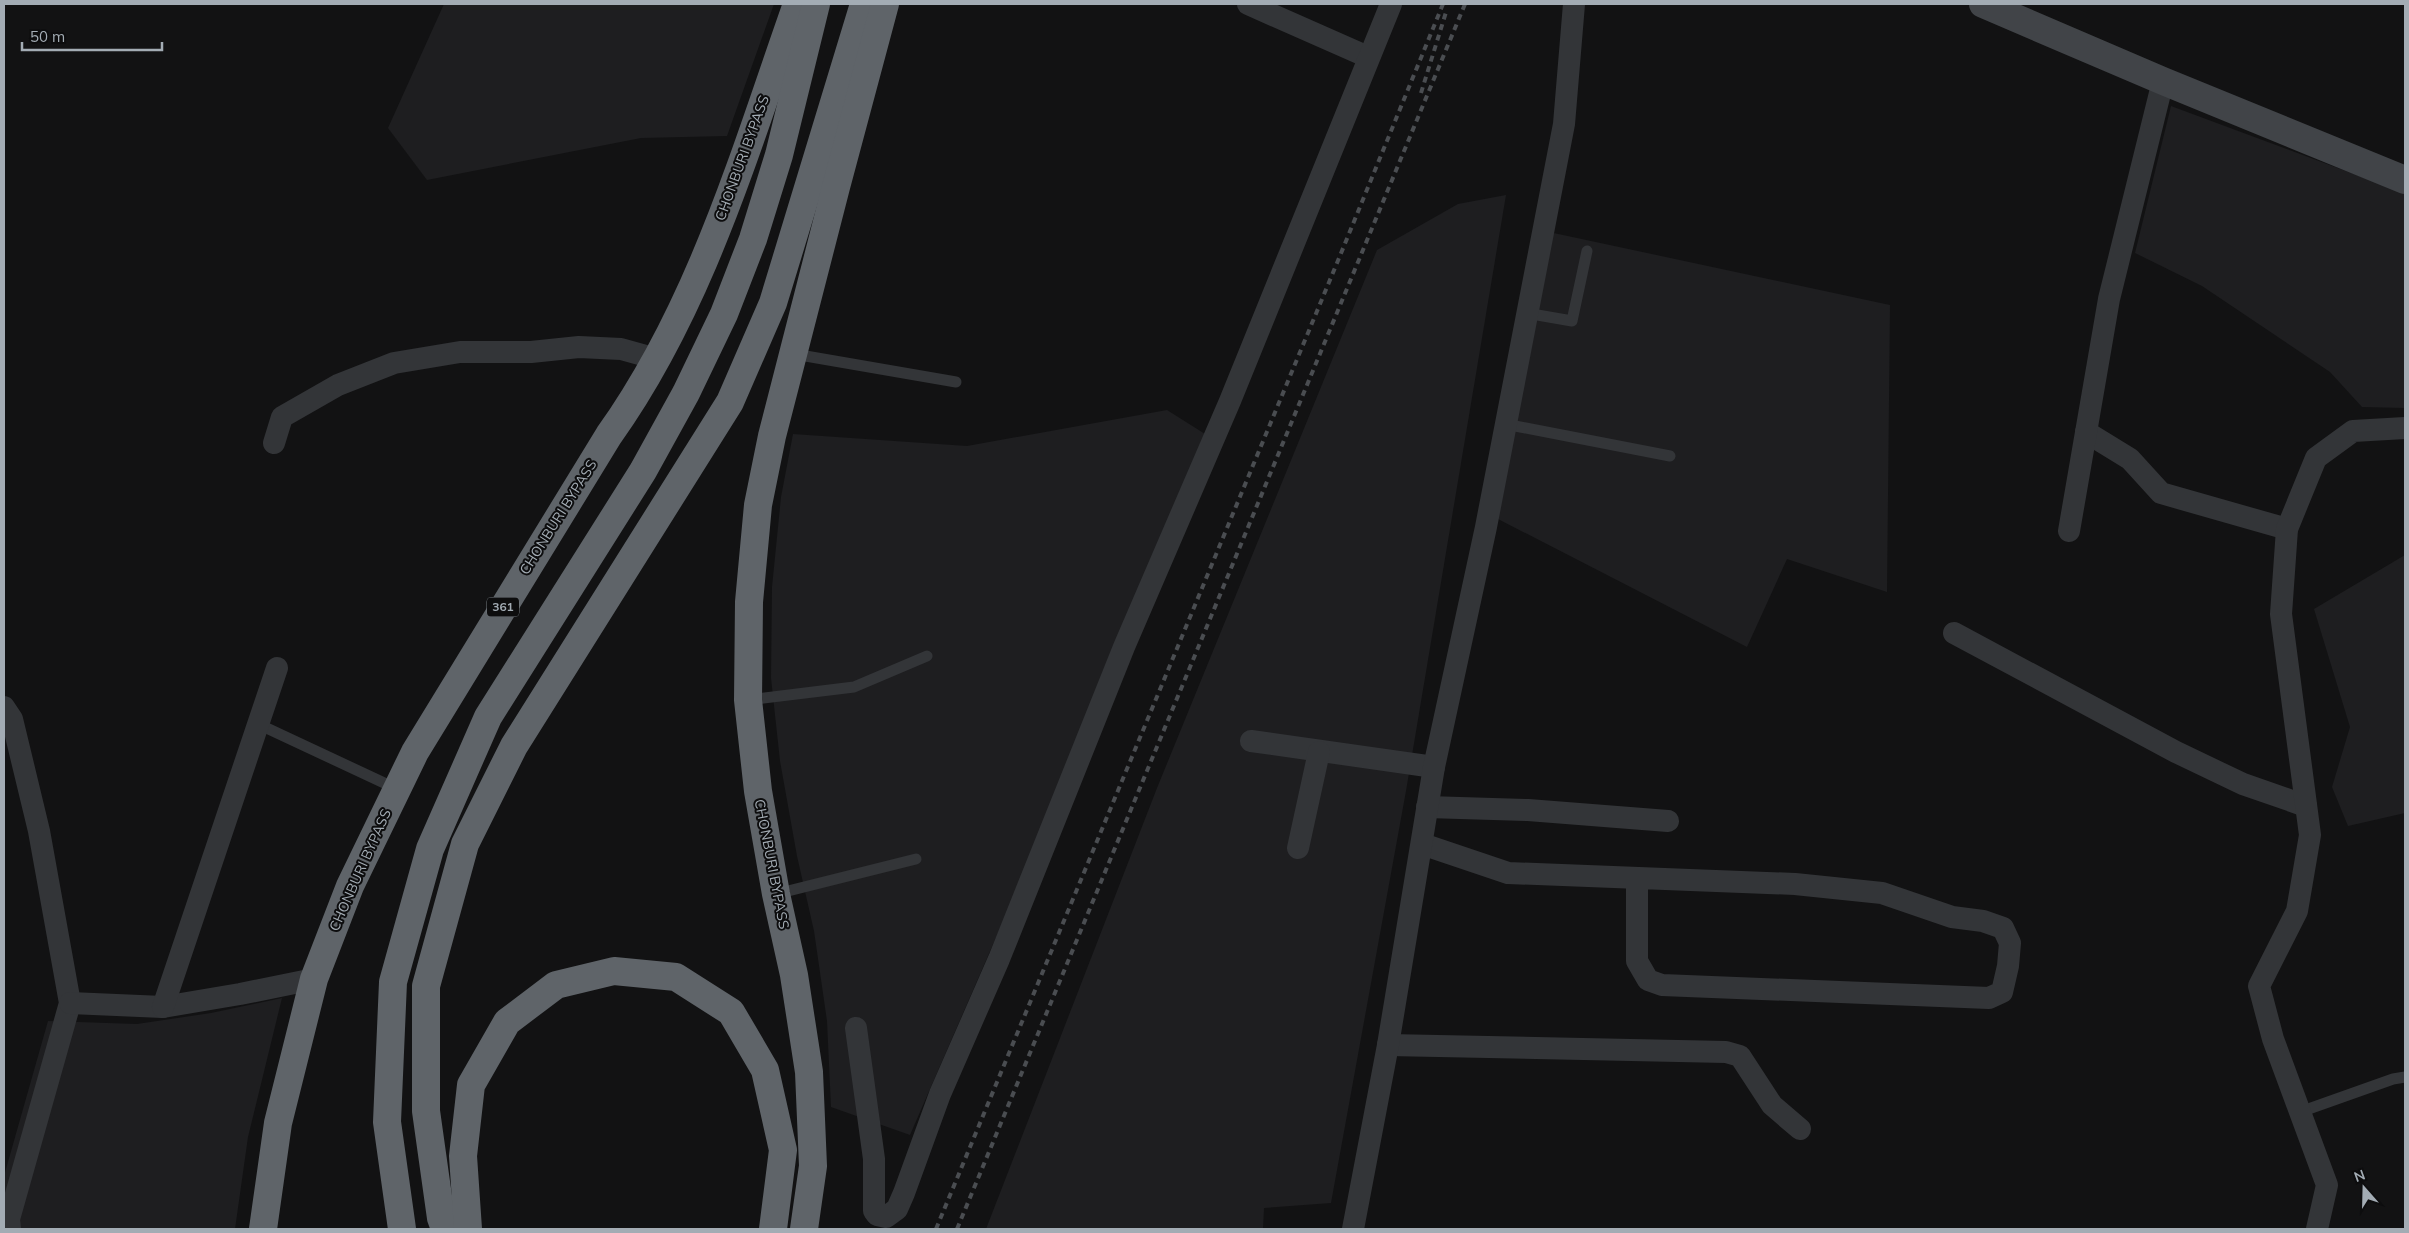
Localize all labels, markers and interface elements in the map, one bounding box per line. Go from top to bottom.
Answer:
scale bar [22,20,162,52]
text: 50 m [30,27,65,46]
street label: CHONBURI BYPASS [711,93,773,223]
street label: CHONBURI BYPASS [515,456,601,578]
road number: 361 [487,598,519,616]
street label: CHONBURI BYPASS [751,797,793,931]
street label: CHONBURI BYPASS [325,806,395,934]
north arrow [2339,1163,2389,1213]
text: N [2352,1166,2368,1186]

